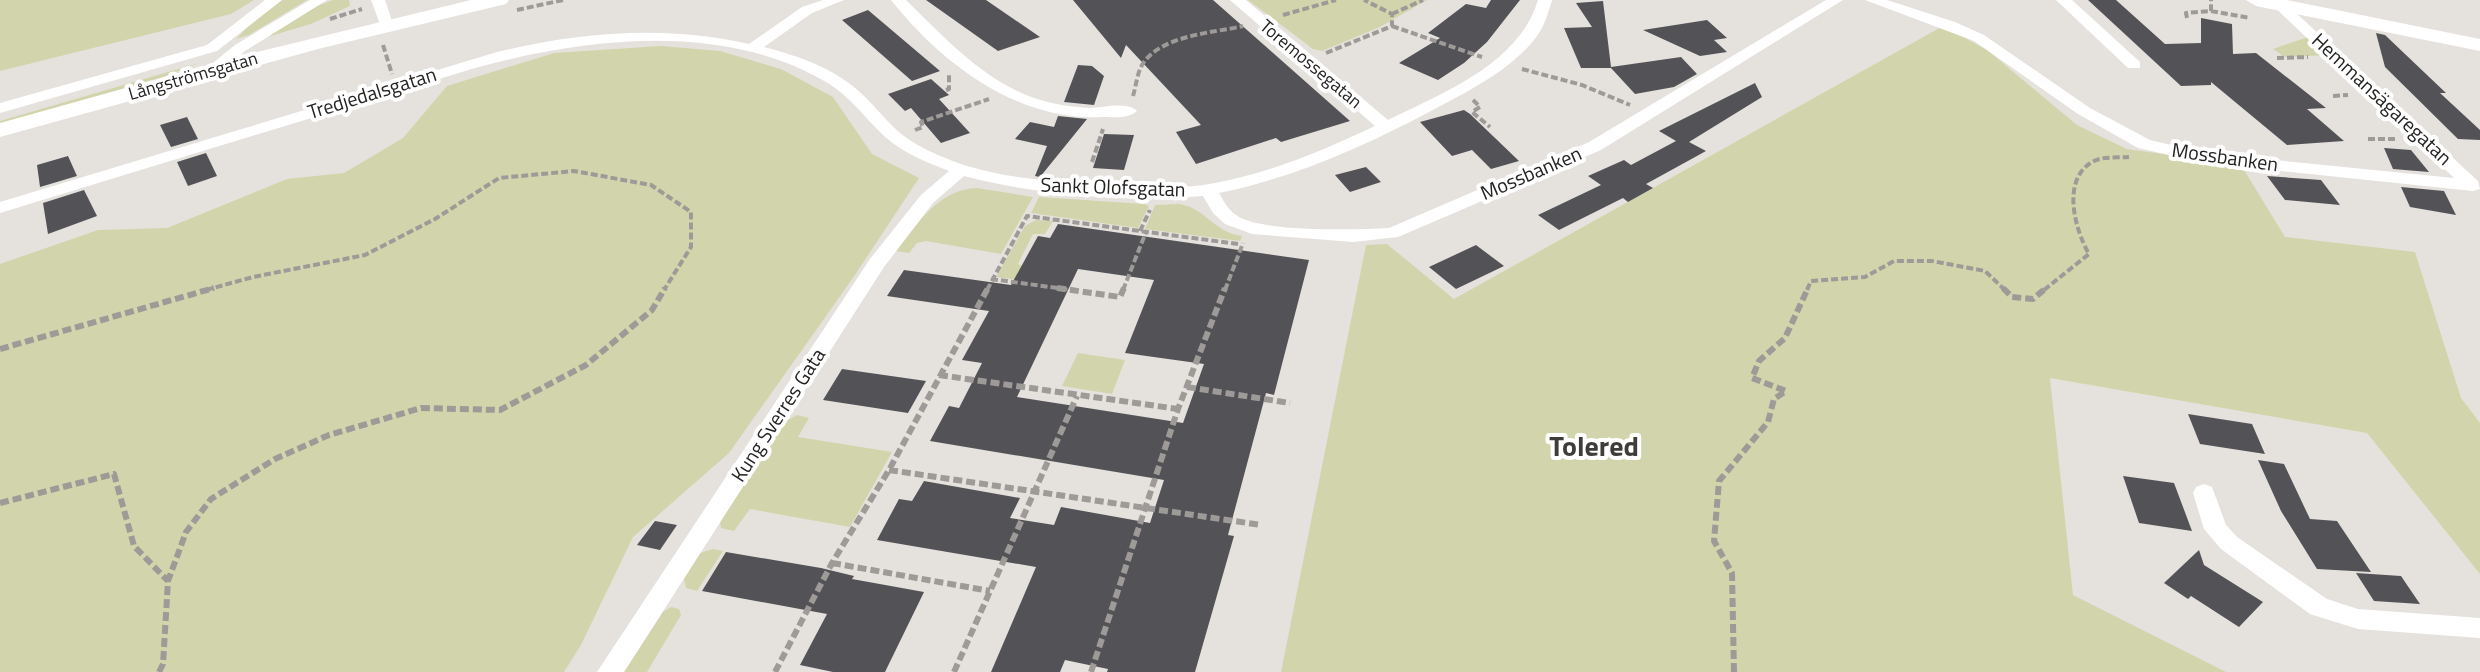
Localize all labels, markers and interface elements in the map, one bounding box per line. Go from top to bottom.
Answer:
street label: Toremossegatan [1254,13,1368,114]
street label: Hemmansägaregatan [2305,25,2460,172]
street label: Långströmsgatan [125,44,261,107]
street label: Tredjedalsgatan [304,58,440,127]
street label: Mossbanken [2170,134,2280,179]
street label: Mossbanken [1475,137,1586,208]
street label: Sankt Olofsgatan [1040,168,1186,205]
street label: Kung Sverres Gata [723,342,833,488]
district label: Tolered [1549,424,1639,467]

